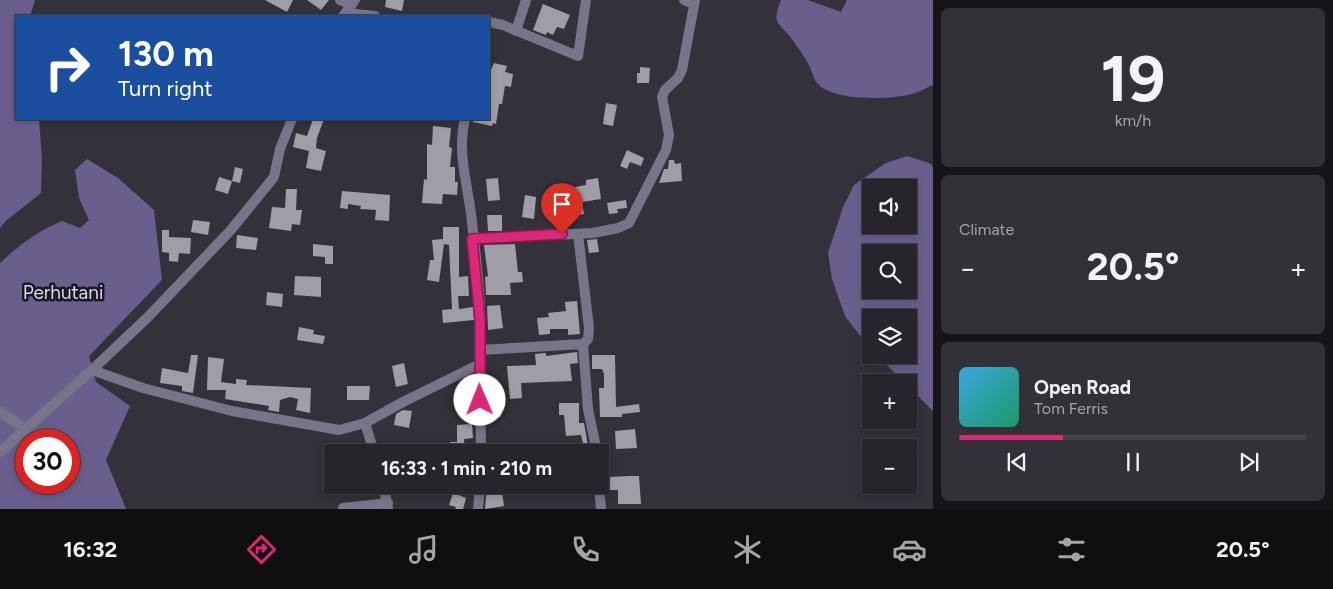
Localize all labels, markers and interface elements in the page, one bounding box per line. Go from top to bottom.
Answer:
text: 130 m [118,33,214,75]
icon: right [35,35,100,100]
text: 19 [1100,39,1166,117]
text: Turn right [118,75,213,102]
text: km/h [1115,111,1151,130]
map controls [862,179,917,494]
button: sound [862,179,917,234]
pin [541,183,583,234]
icon: arrive [548,190,576,218]
text: Climate [959,220,1014,239]
button: search [862,244,917,299]
text: 20.5° [1087,244,1179,290]
text: − [959,251,976,285]
text: + [1290,251,1307,285]
park label: Perhutani [23,281,103,304]
button: layers [862,309,917,364]
position arrow [453,373,505,425]
button: + [862,374,917,429]
text: Open Road [1034,376,1131,399]
text: Tom Ferris [1034,399,1108,418]
speed limit sign: 30 [15,429,80,494]
button: − [862,439,917,494]
icon: previous [1003,448,1031,476]
icon: pause [1119,448,1147,476]
icon: next [1235,448,1263,476]
text: 16:33 · 1 min · 210 m [381,457,552,480]
icon: directions [244,532,279,567]
icon: music [406,532,441,567]
icon: phone [568,532,603,567]
icon: climate [730,532,765,567]
icon: car [892,532,927,567]
icon: filters [1054,532,1089,567]
text: 16:32 [63,536,117,563]
text: 20.5° [1216,536,1269,563]

